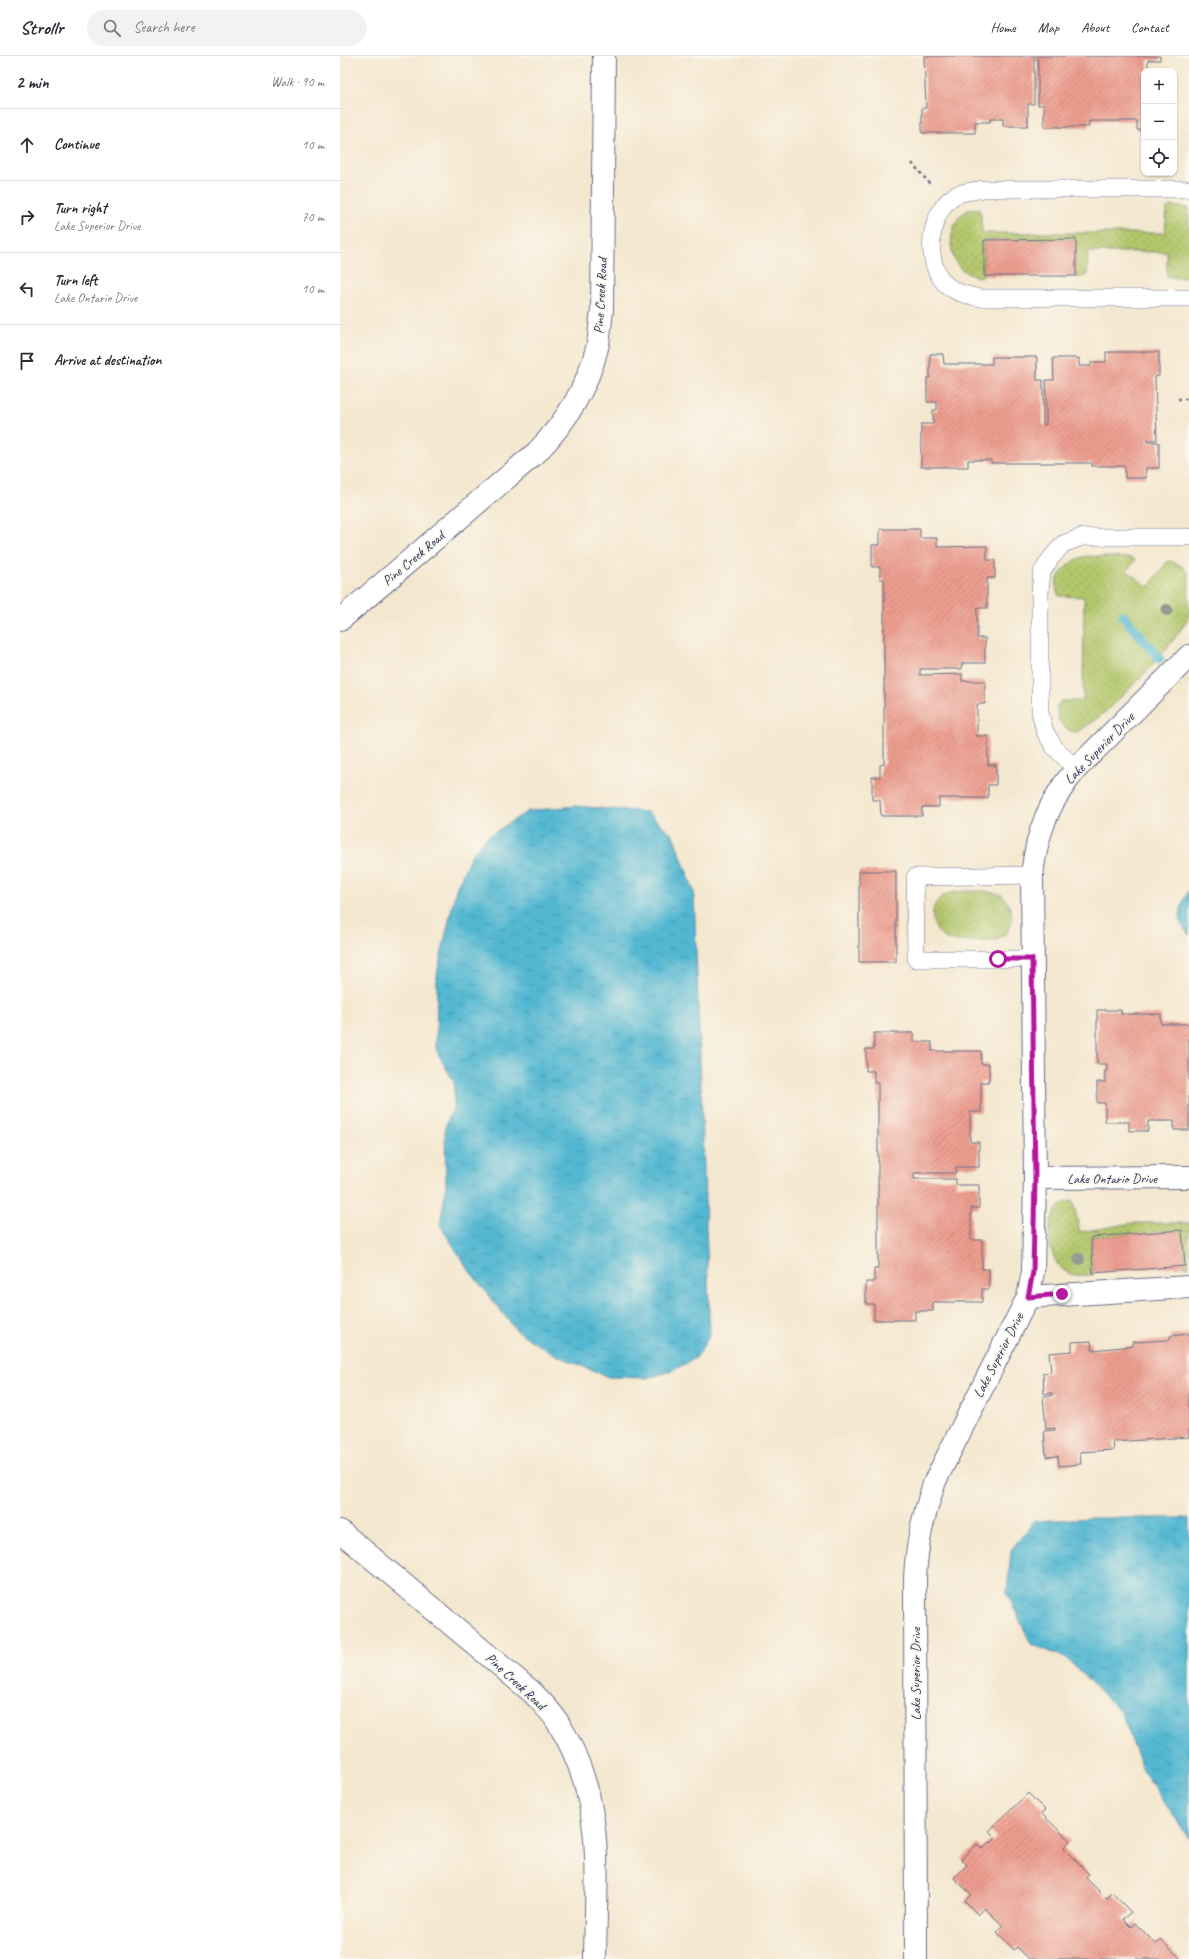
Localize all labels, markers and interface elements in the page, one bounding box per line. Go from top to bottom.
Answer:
search box [87,10,367,46]
text: Strollr [20,16,63,40]
icon: search [101,17,123,39]
text: Search here [133,18,195,37]
text: Home [990,19,1016,36]
text: Map [1038,19,1059,36]
text: About [1081,19,1109,36]
text: Contact [1131,19,1169,36]
map controls [1141,68,1177,176]
button: + [1141,68,1177,104]
text: 2 min [16,72,49,93]
text: Walk · 90 m [271,74,324,90]
button: − [1141,104,1177,140]
icon: ahead [16,134,38,156]
text: Continue [54,135,99,154]
text: 10 m [302,137,324,153]
button: locate [1141,140,1177,176]
text: Turn right [54,199,107,218]
icon: right [16,206,38,228]
text: 70 m [302,209,324,225]
text: Lake Superior Drive [54,218,140,234]
street label: Pine Creek Road [590,255,611,334]
text: Turn left [54,271,97,290]
icon: left [16,278,38,300]
text: 10 m [302,281,324,297]
text: Lake Ontario Drive [54,290,137,306]
icon: arrive [16,350,38,372]
text: Arrive at destination [54,351,161,370]
street label: Pine Creek Road [379,526,450,589]
street label: Lake Superior Drive [1061,708,1139,788]
route start [989,950,1007,968]
street label: Lake Ontario Drive [1067,1170,1158,1187]
route end [1053,1285,1071,1303]
street label: Lake Superior Drive [970,1309,1028,1400]
street label: Lake Superior Drive [907,1626,924,1720]
street label: Pine Creek Road [482,1649,551,1715]

